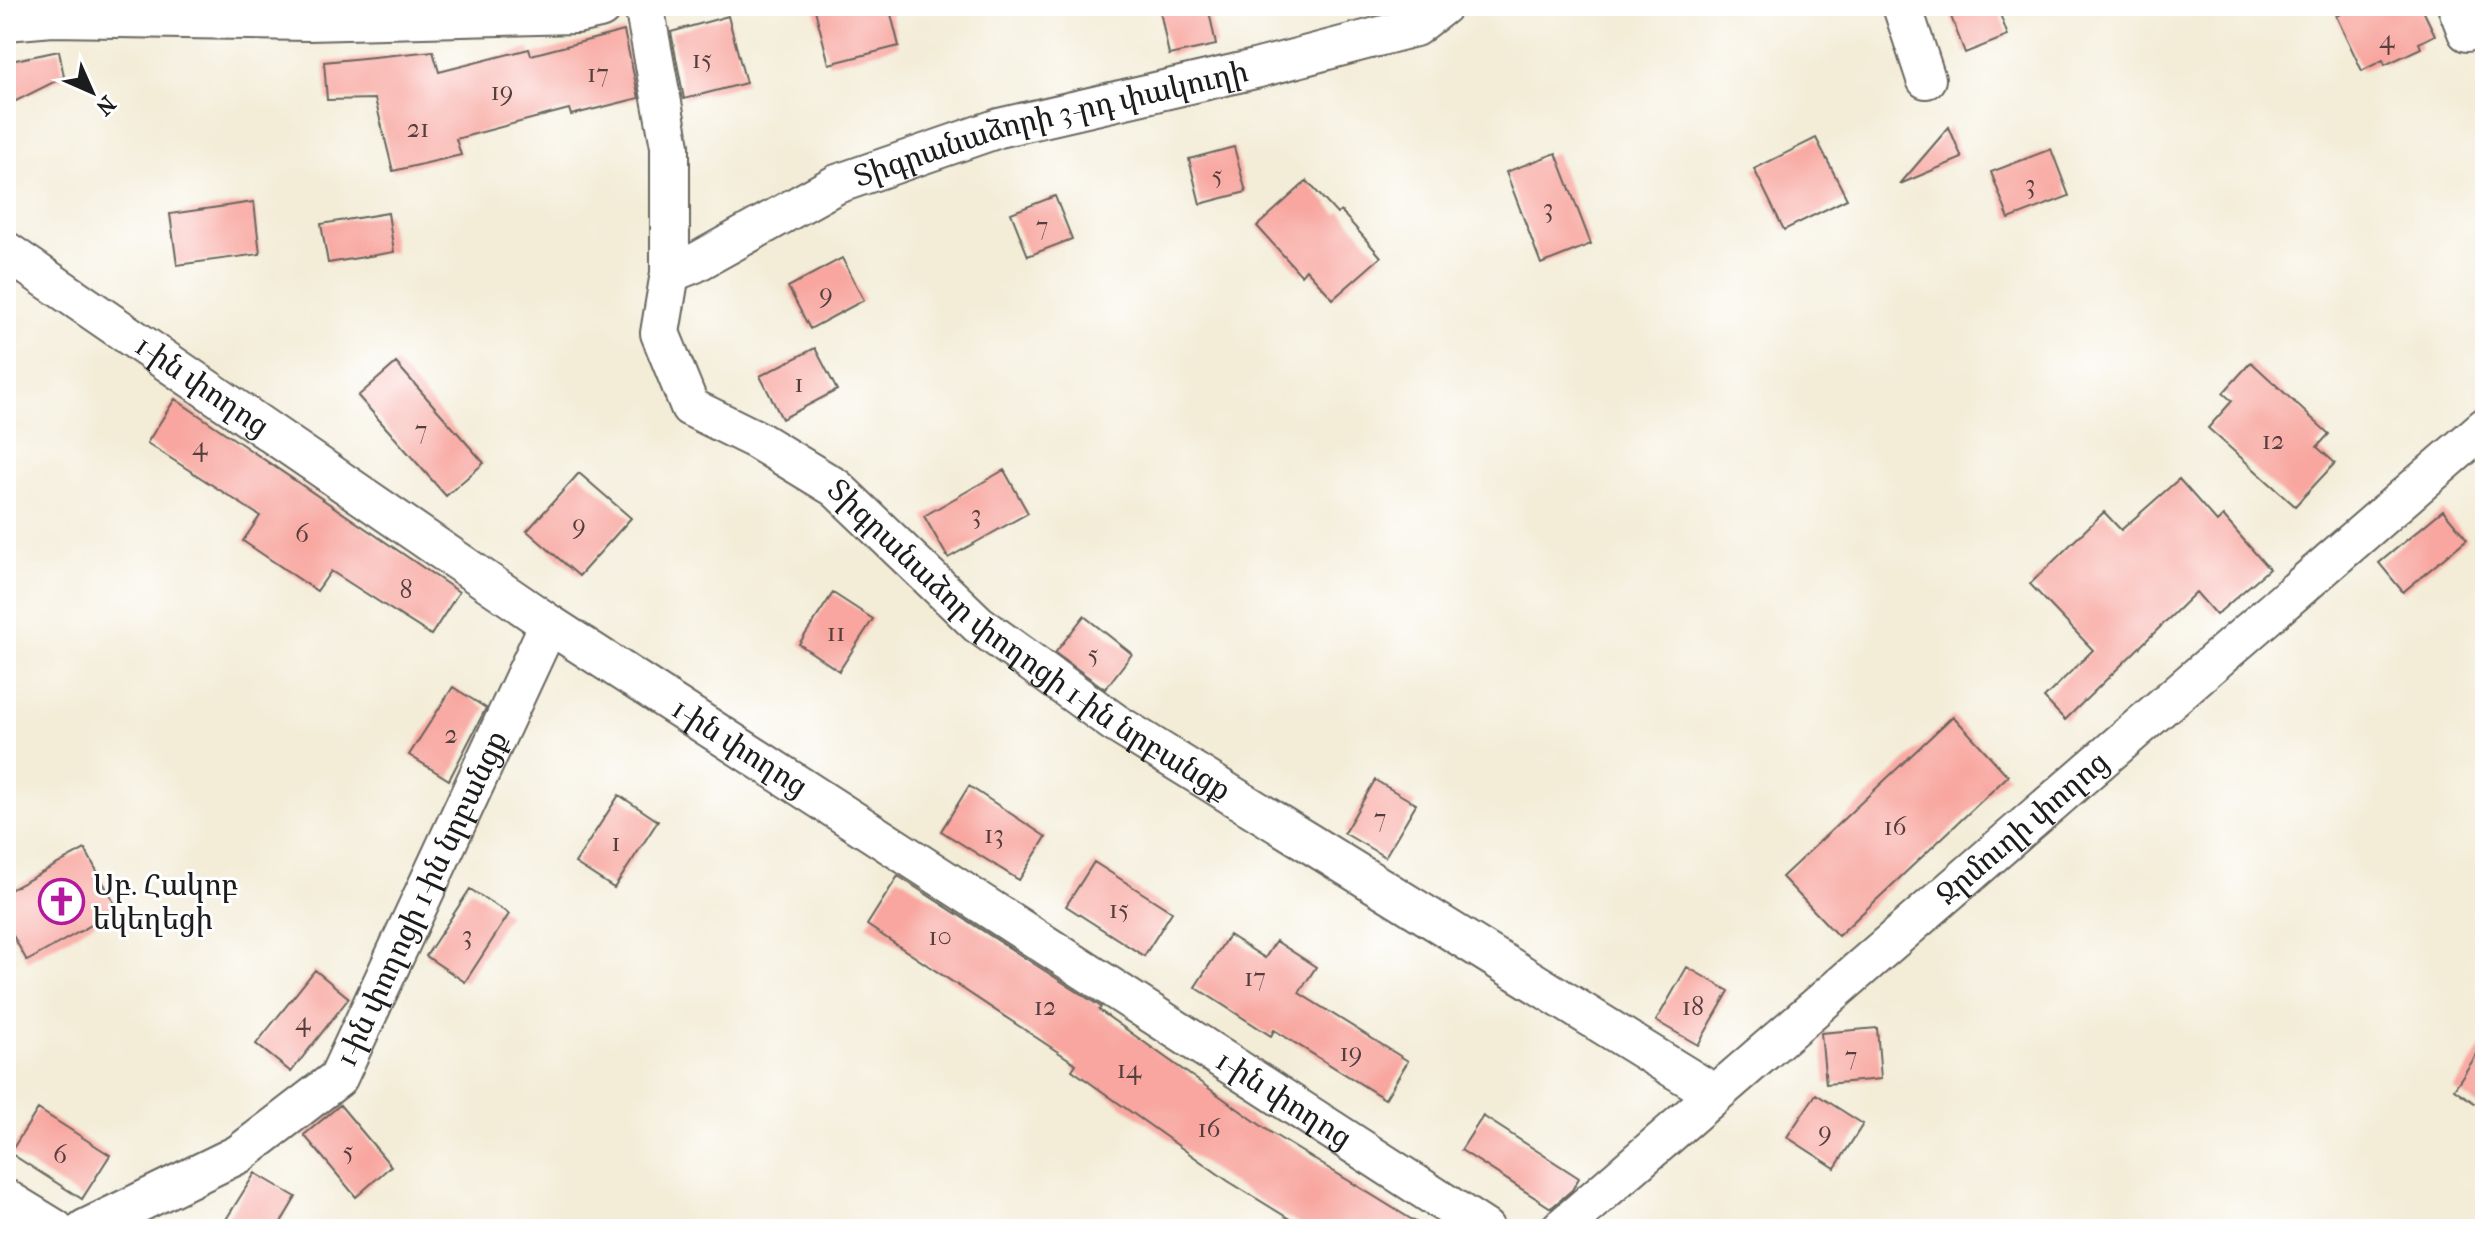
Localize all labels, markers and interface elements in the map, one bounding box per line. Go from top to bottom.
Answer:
house number: 4 [2379,24,2395,55]
house number: 15 [692,44,712,75]
north arrow [52,52,132,132]
street label: Տիգրանաձորի 3-րդ փակուղի [849,54,1251,194]
house number: 17 [587,58,609,89]
house number: 19 [491,76,513,107]
text: N [90,90,121,121]
house number: 21 [407,113,429,144]
house number: 5 [1211,160,1223,191]
house number: 3 [2025,169,2035,200]
house number: 3 [1543,193,1553,224]
house number: 7 [1036,211,1048,242]
house number: 9 [819,278,833,309]
street label: 1-ին փողոց [129,328,276,444]
house number: 1 [794,368,804,399]
house number: 7 [415,415,427,446]
house number: 12 [2262,425,2284,456]
house number: 4 [192,431,208,462]
street label: Տիգրանաձոր փողոցի 1-ին նրբանցք [820,472,1237,808]
house number: 3 [971,499,981,530]
house number: 9 [572,509,586,540]
house number: 6 [295,518,310,549]
house number: 8 [399,574,413,605]
house number: 11 [827,617,845,648]
house number: 5 [1087,639,1099,670]
street label: 1-ին փողոց [666,691,814,804]
house number: 2 [444,719,458,750]
street label: 1-ին փողոցի 1-ին նրբանցք [328,725,514,1072]
street label: Ջրմուղի փողոց [1929,744,2116,912]
house number: 7 [1374,803,1386,834]
house number: 16 [1883,811,1908,842]
house number: 13 [984,819,1004,850]
house number: 1 [611,827,621,858]
place label: Սբ. Հակոբ եկեղեցի [93,868,238,937]
church icon: Սբ. Հակոբ եկեղեցի [38,878,86,926]
house number: 15 [1109,894,1129,925]
house number: 3 [462,920,472,951]
house number: 10 [928,921,952,952]
house number: 17 [1244,962,1266,993]
house number: 12 [1034,991,1056,1022]
house number: 18 [1682,991,1704,1022]
house number: 4 [295,1006,311,1037]
house number: 19 [1340,1037,1362,1068]
house number: 7 [1845,1041,1857,1072]
street label: 1-ին փողոց [1210,1043,1358,1156]
house number: 14 [1117,1054,1142,1085]
house number: 16 [1197,1113,1222,1144]
house number: 9 [1818,1116,1832,1147]
house number: 5 [342,1136,354,1167]
house number: 6 [53,1139,68,1170]

